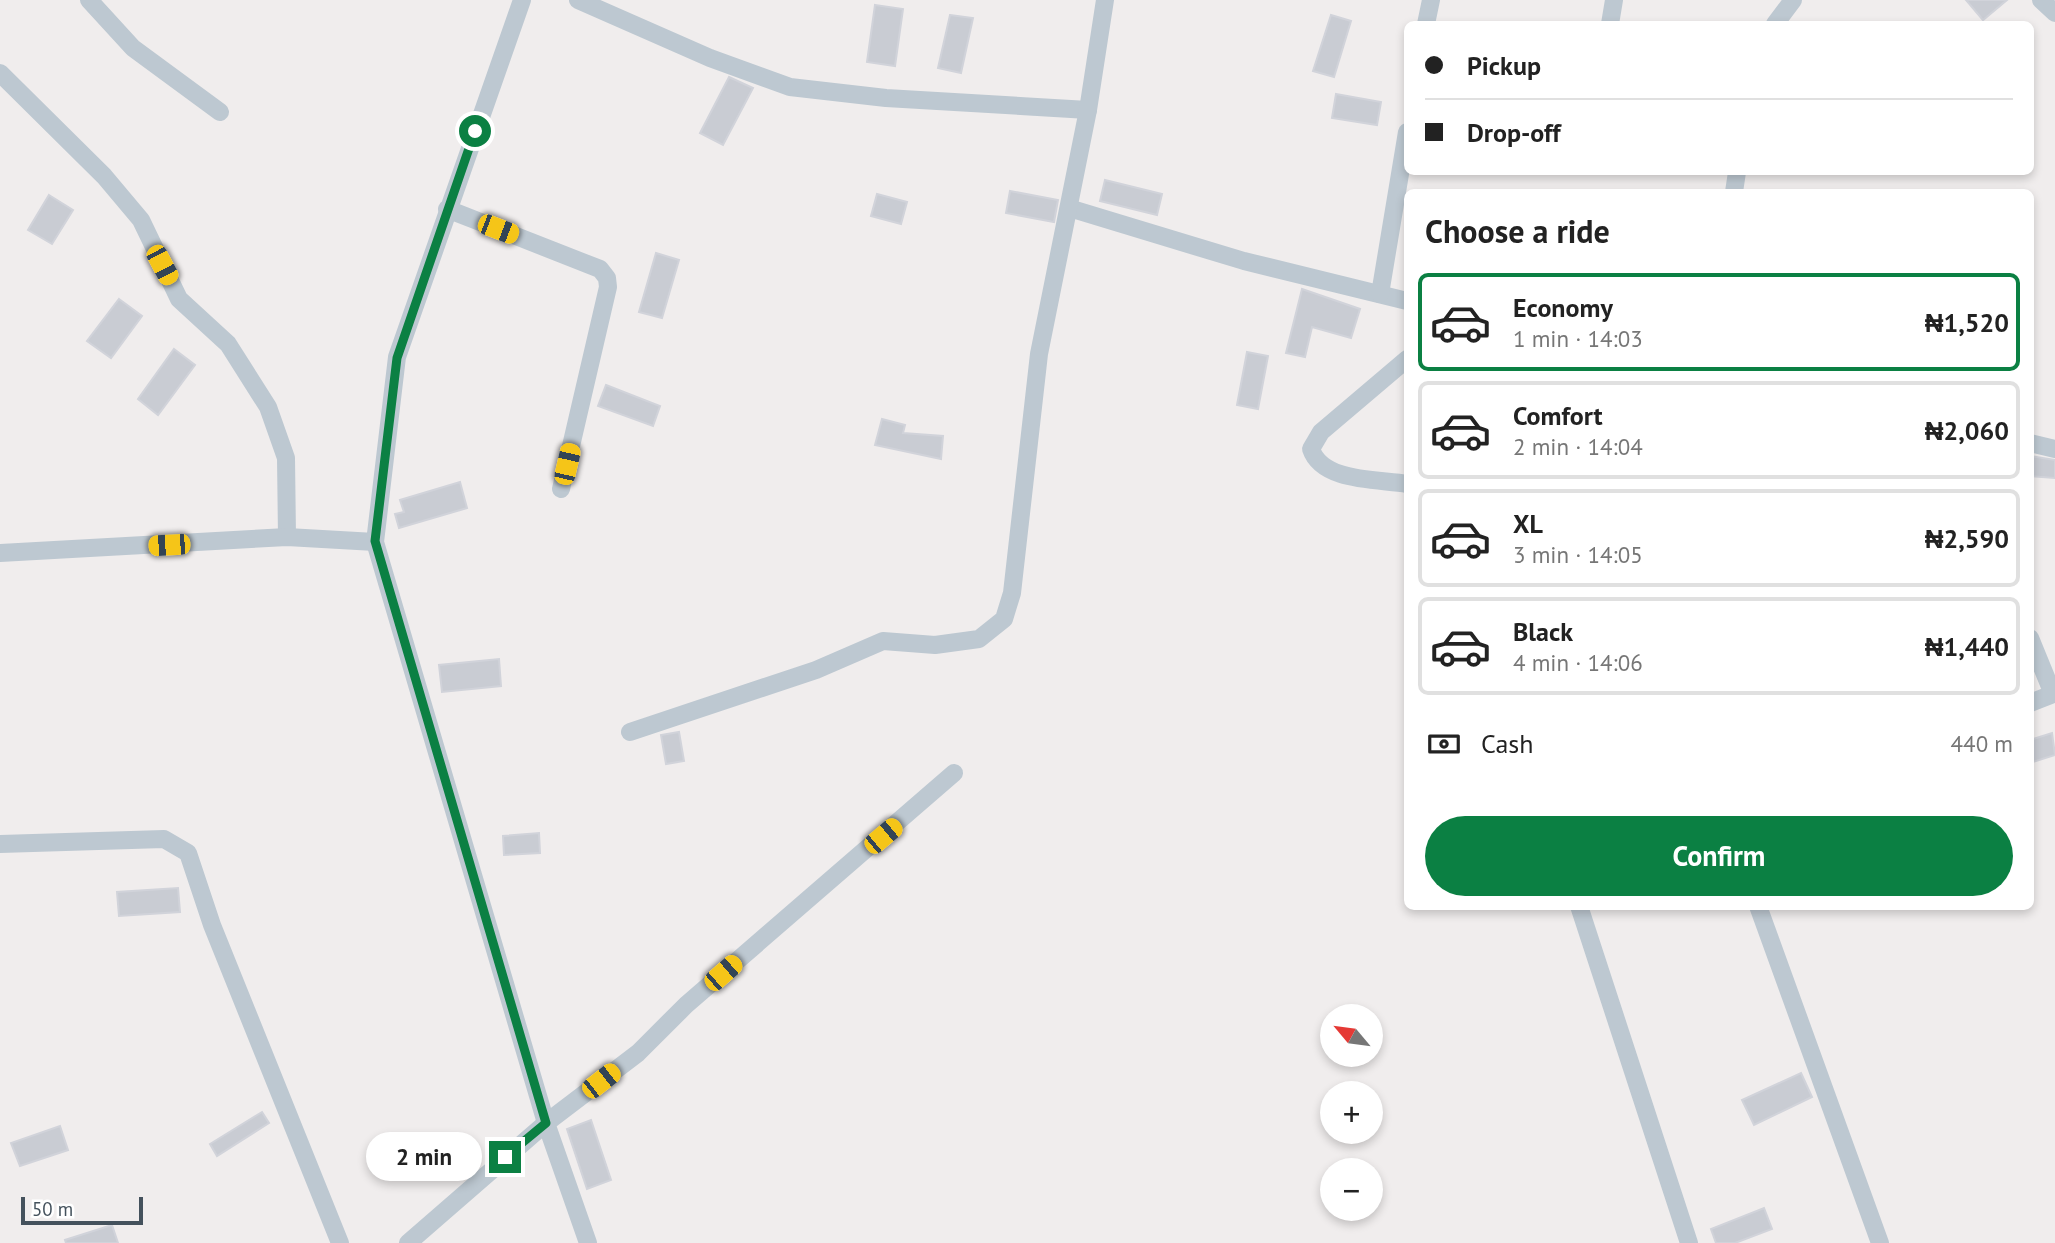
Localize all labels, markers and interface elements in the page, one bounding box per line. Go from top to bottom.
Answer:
text: Pickup [1467,49,1541,82]
route start [459,115,491,147]
text: Drop-off [1467,116,1561,149]
text: Choose a ride [1425,210,1610,252]
car [475,212,522,246]
car [143,242,182,288]
icon: car [1429,291,1492,354]
text: Economy [1513,291,1613,324]
text: ₦1,520 [1925,306,2009,339]
text: 1 min · 14:03 [1513,324,1643,353]
icon: car [1429,399,1492,462]
text: Comfort [1513,399,1603,432]
text: ₦2,060 [1925,414,2009,447]
text: 2 min · 14:04 [1513,432,1643,461]
car [553,441,582,487]
icon: car [1429,507,1492,570]
text: XL [1513,507,1543,540]
text: ₦2,590 [1925,522,2009,555]
car [148,533,191,557]
text: 3 min · 14:05 [1513,540,1643,569]
icon: car [1429,615,1492,678]
text: Black [1513,615,1573,648]
text: ₦1,440 [1925,630,2009,663]
text: 4 min · 14:06 [1513,648,1643,677]
icon: cash [1425,725,1463,763]
text: Cash [1481,727,1533,760]
text: 440 m [1951,729,2013,758]
car [861,814,906,858]
button: Confirm [1425,816,2013,896]
car [701,951,746,995]
north arrow [1320,1004,1382,1068]
map controls [1320,1004,1383,1221]
car [578,1060,625,1102]
button: + [1320,1081,1383,1144]
callout: 2 min [365,1132,480,1182]
route end [489,1141,521,1173]
text: 2 min [396,1142,452,1171]
button: − [1320,1158,1383,1221]
scale bar [21,1194,144,1226]
text: 50 m [32,1197,73,1221]

